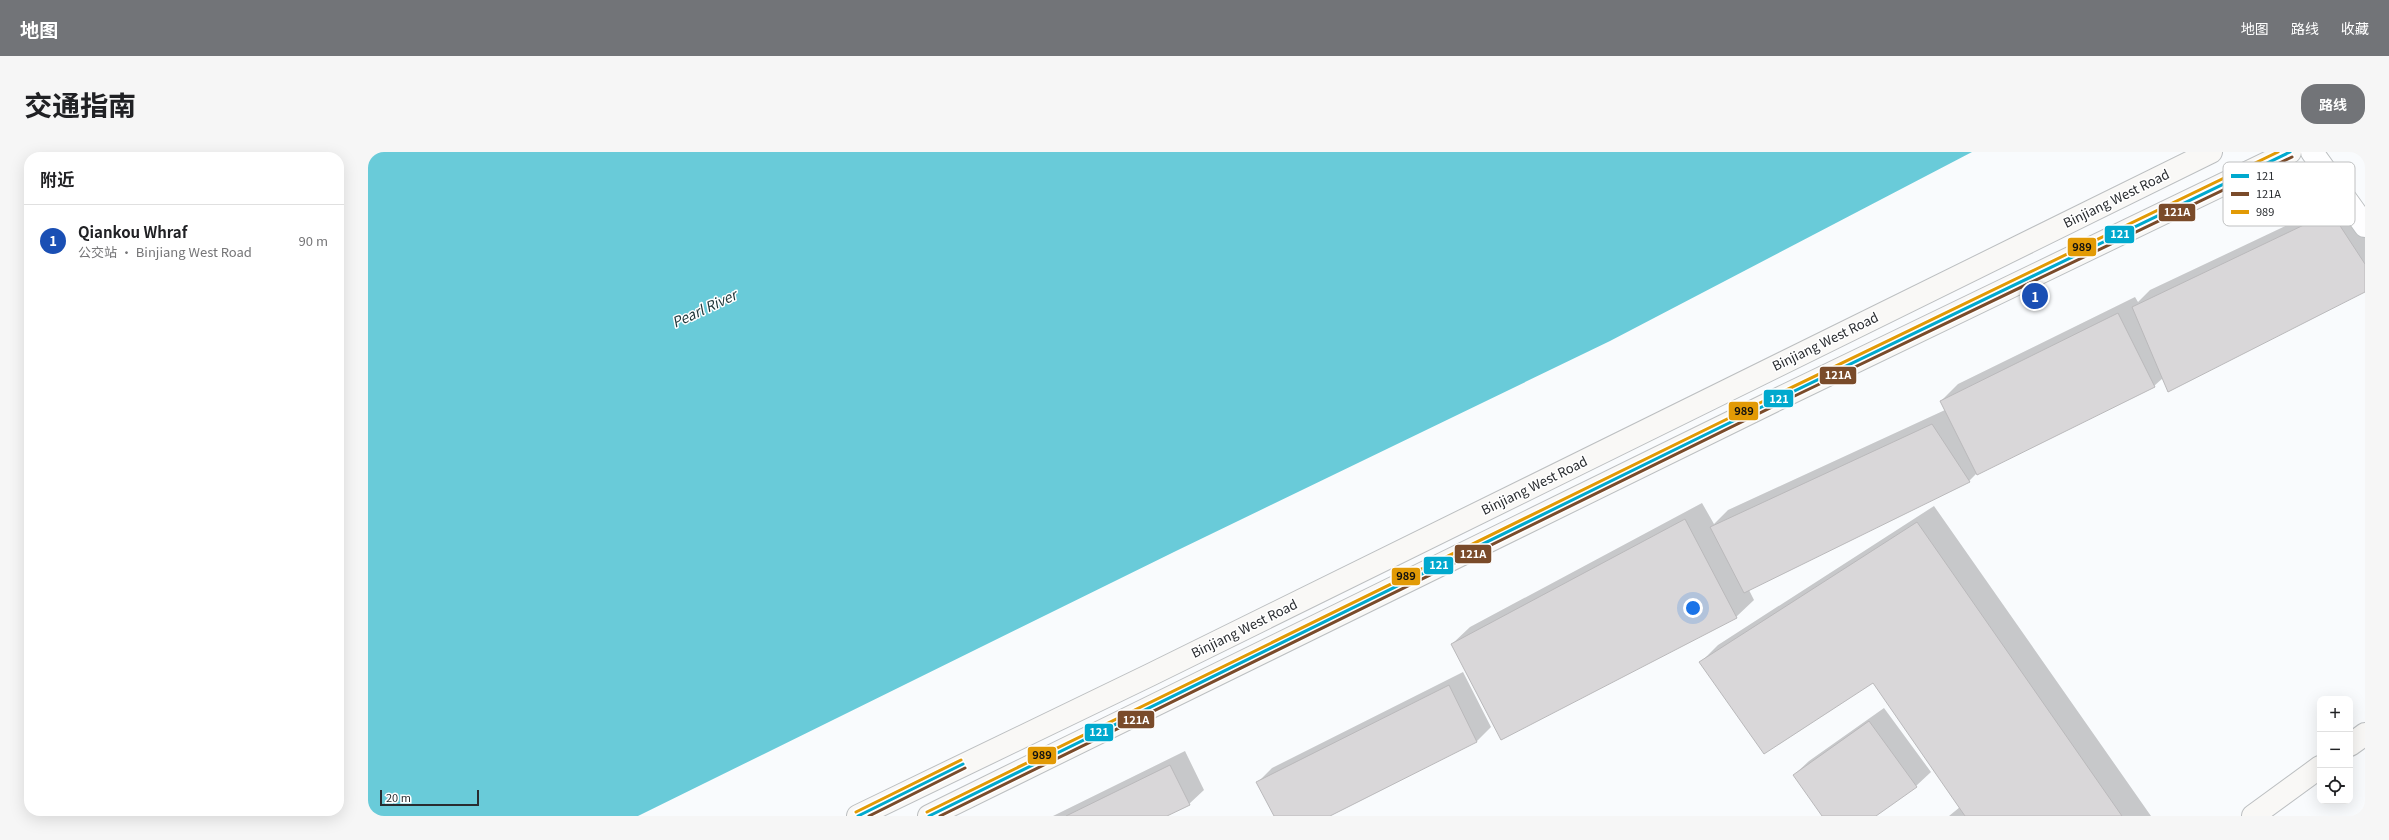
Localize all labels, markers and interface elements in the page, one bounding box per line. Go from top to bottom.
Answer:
text: 地图 [20,15,58,42]
text: 地图 [2241,18,2269,38]
text: 路线 [2291,18,2319,38]
text: 收藏 [2341,18,2369,38]
text: 交通指南 [24,84,136,124]
button: 路线 [2301,84,2365,124]
legend [2223,162,2355,226]
street label: Binjiang West Road [2060,164,2172,232]
text: 附近 [40,166,74,191]
text: 121 [2256,167,2274,183]
text: 121A [2256,185,2281,201]
line badge: 121A [2158,203,2196,222]
text: 121A [2164,203,2191,219]
text: 989 [2256,203,2274,219]
text: Qiankou Whraf [78,221,187,242]
line badge: 121 [2104,225,2135,244]
text: 121 [2110,225,2130,241]
text: 1 [49,231,57,250]
text: 90 m [299,231,328,250]
line badge: 989 [2067,237,2097,257]
text: 989 [2072,238,2092,254]
text: 公交站 · Binjiang West Road [78,242,252,261]
pin: 1 [2022,281,2048,311]
water label: Pearl River [668,283,742,332]
street label: Binjiang West Road [1769,307,1881,375]
line badge: 121A [1819,366,1857,385]
text: 121A [1825,366,1852,382]
line badge: 121 [1763,389,1794,408]
text: 121 [1769,390,1789,406]
line badge: 989 [1728,401,1759,421]
text: 989 [1734,402,1754,418]
street label: Binjiang West Road [1478,451,1590,519]
line badge: 121A [1454,544,1492,564]
text: 121A [1460,545,1487,561]
line badge: 121 [1423,556,1454,575]
text: 121 [1429,556,1449,572]
line badge: 989 [1391,567,1421,586]
text: 989 [1396,567,1416,583]
street label: Binjiang West Road [1188,594,1300,662]
your location [1683,598,1703,618]
map controls [2317,696,2353,804]
button: + [2317,696,2353,732]
line badge: 121A [1117,710,1155,729]
text: 121A [1123,711,1150,727]
line badge: 121 [1084,723,1114,742]
text: 121 [1089,723,1109,739]
button: − [2317,732,2353,768]
line badge: 989 [1027,746,1057,765]
text: 989 [1032,746,1052,762]
button: locate [2317,768,2353,804]
scale bar [380,788,479,807]
text: 20 m [386,789,411,805]

